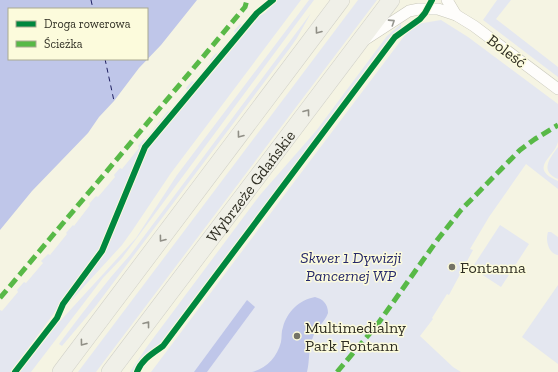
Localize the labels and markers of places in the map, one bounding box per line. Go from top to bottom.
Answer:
place label: Fontanna [460,258,526,277]
marker: Fontanna [447,262,457,272]
place label: Multimedialny Park Fontann [305,318,407,355]
marker: Multimedialny Park Fontann [292,331,302,341]

